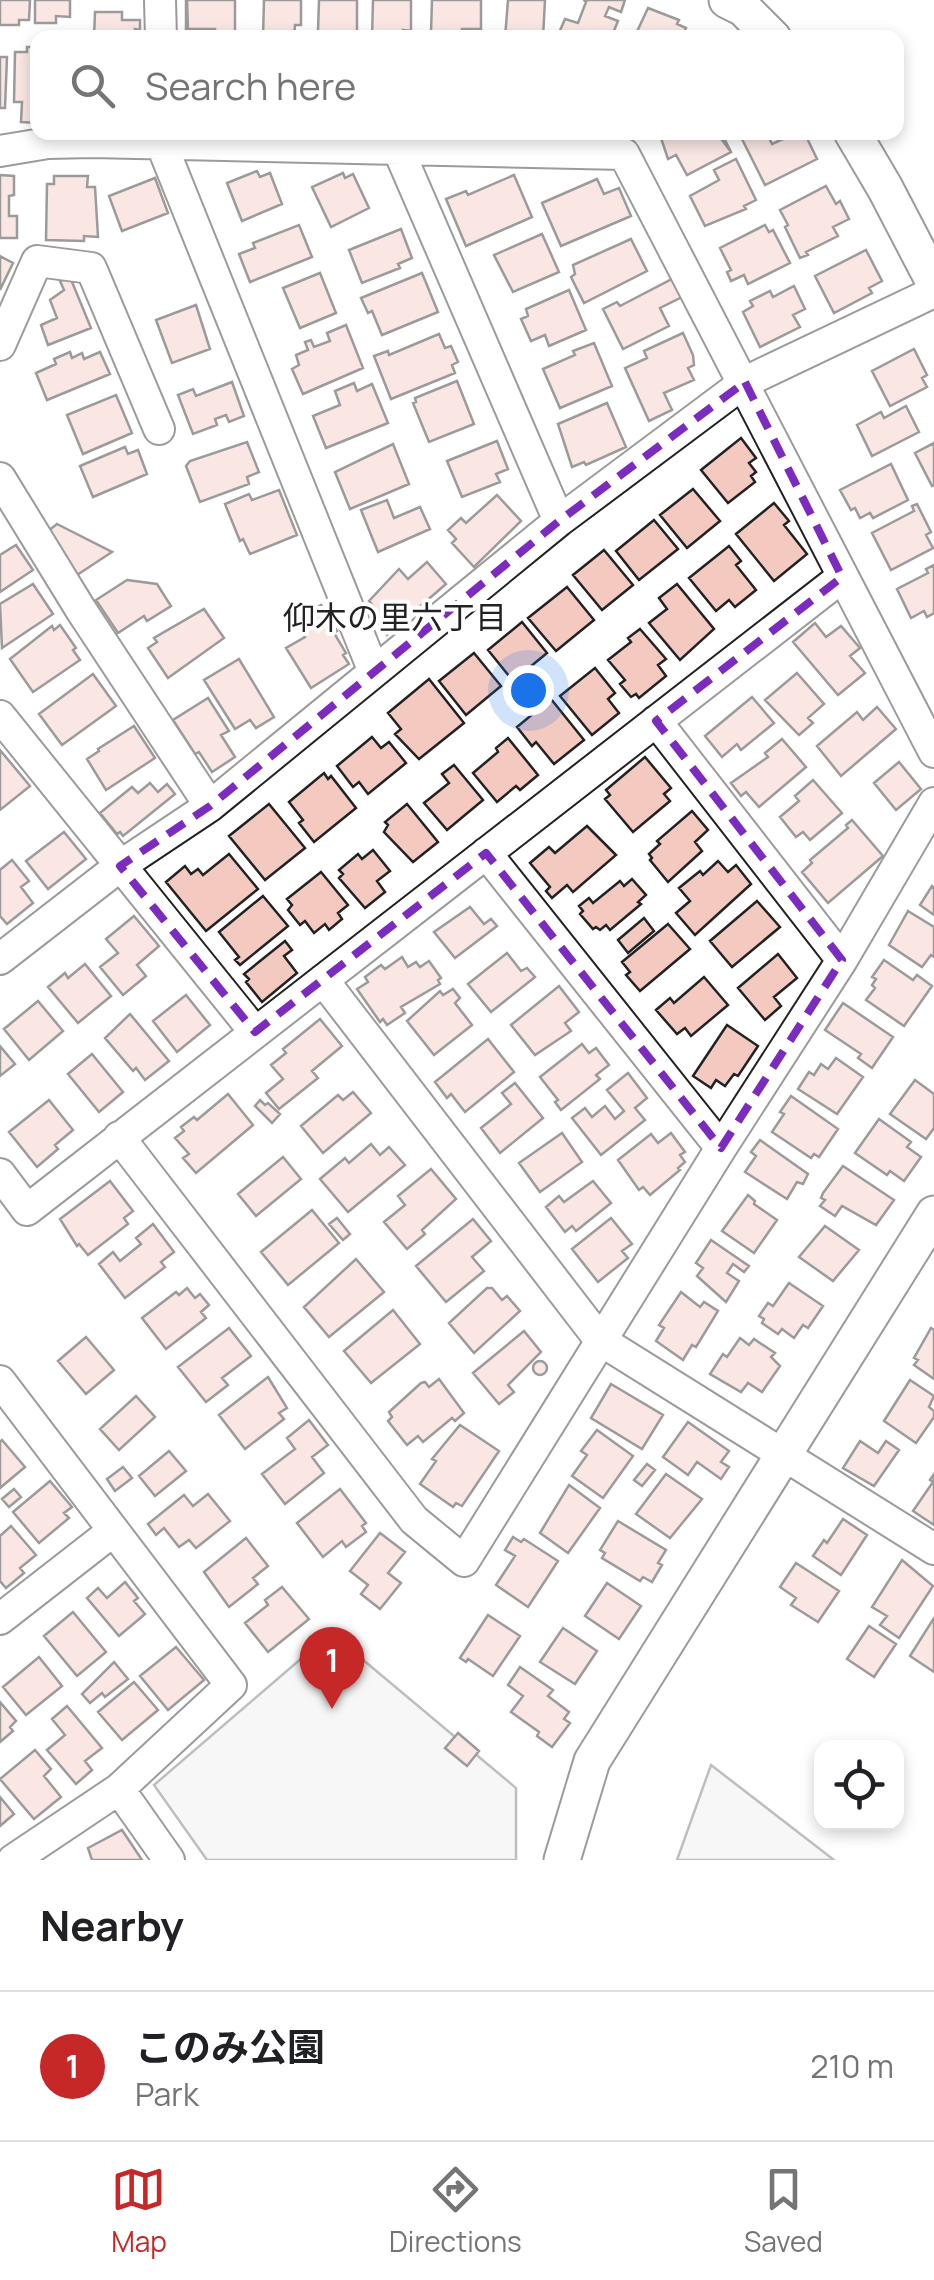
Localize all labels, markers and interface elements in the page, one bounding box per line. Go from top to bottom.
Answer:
search box [30,30,904,140]
icon: search [65,58,120,113]
text: Search here [145,59,356,111]
district label: 仰木の里六丁目 [283,595,507,639]
your location [503,665,554,716]
pin: 1 [300,1626,364,1709]
map controls [814,1740,904,1830]
button: locate [814,1740,904,1830]
text: Nearby [40,1896,184,1954]
text: このみ公園 [135,2020,325,2072]
text: 1 [65,2044,80,2088]
text: 210 m [810,2044,894,2088]
text: Park [135,2072,199,2116]
tab: Map [111,2162,167,2260]
tab: Directions [389,2162,522,2260]
tab: Saved [744,2162,823,2260]

